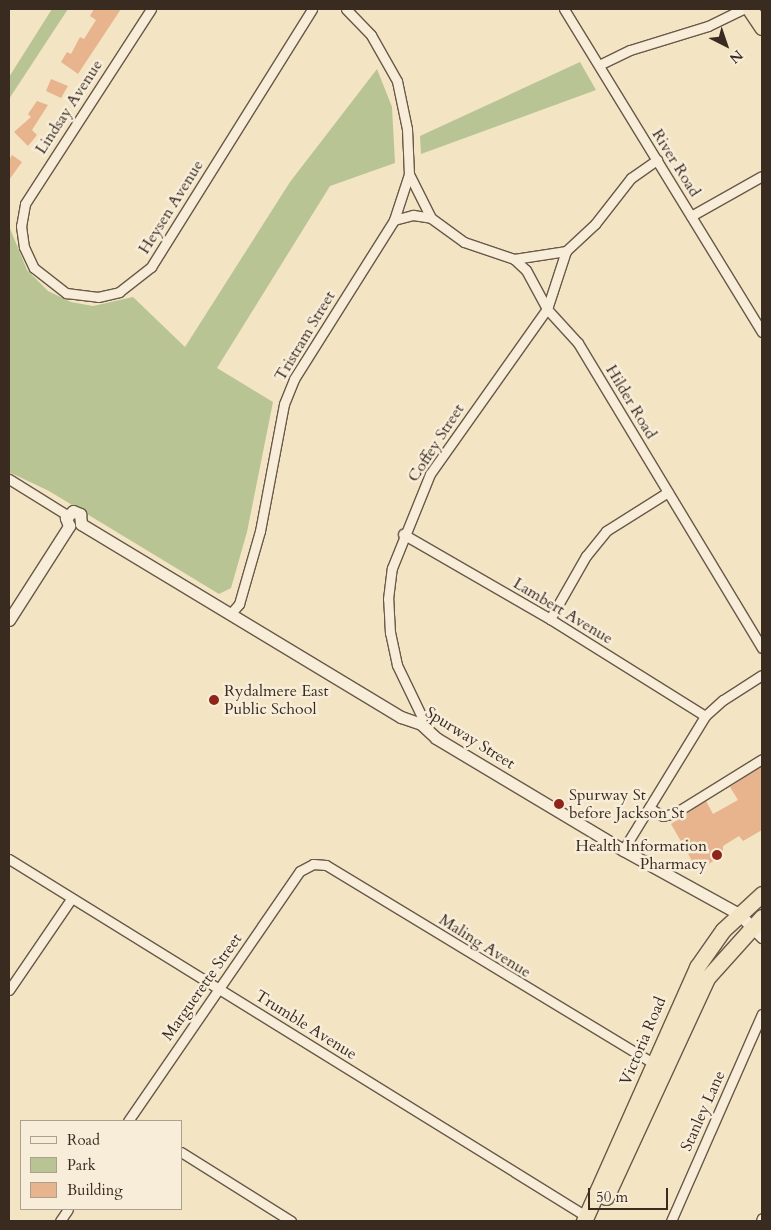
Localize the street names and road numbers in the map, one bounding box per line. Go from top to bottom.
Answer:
street label: Lindsay Avenue [31,56,107,158]
street label: River Road [648,126,704,200]
street label: Heysen Avenue [135,157,207,257]
street label: Tristram Street [271,288,339,384]
street label: Hilder Road [601,361,661,443]
street label: Coffey Street [404,400,468,486]
street label: Lambert Avenue [510,574,616,648]
street label: Spurway Street [422,703,518,773]
street label: Maling Avenue [435,910,535,982]
street label: Marguerette Street [158,930,246,1044]
street label: Trumble Avenue [252,986,360,1064]
street label: Victoria Road [616,994,670,1088]
street label: Stanley Lane [677,1068,729,1154]

